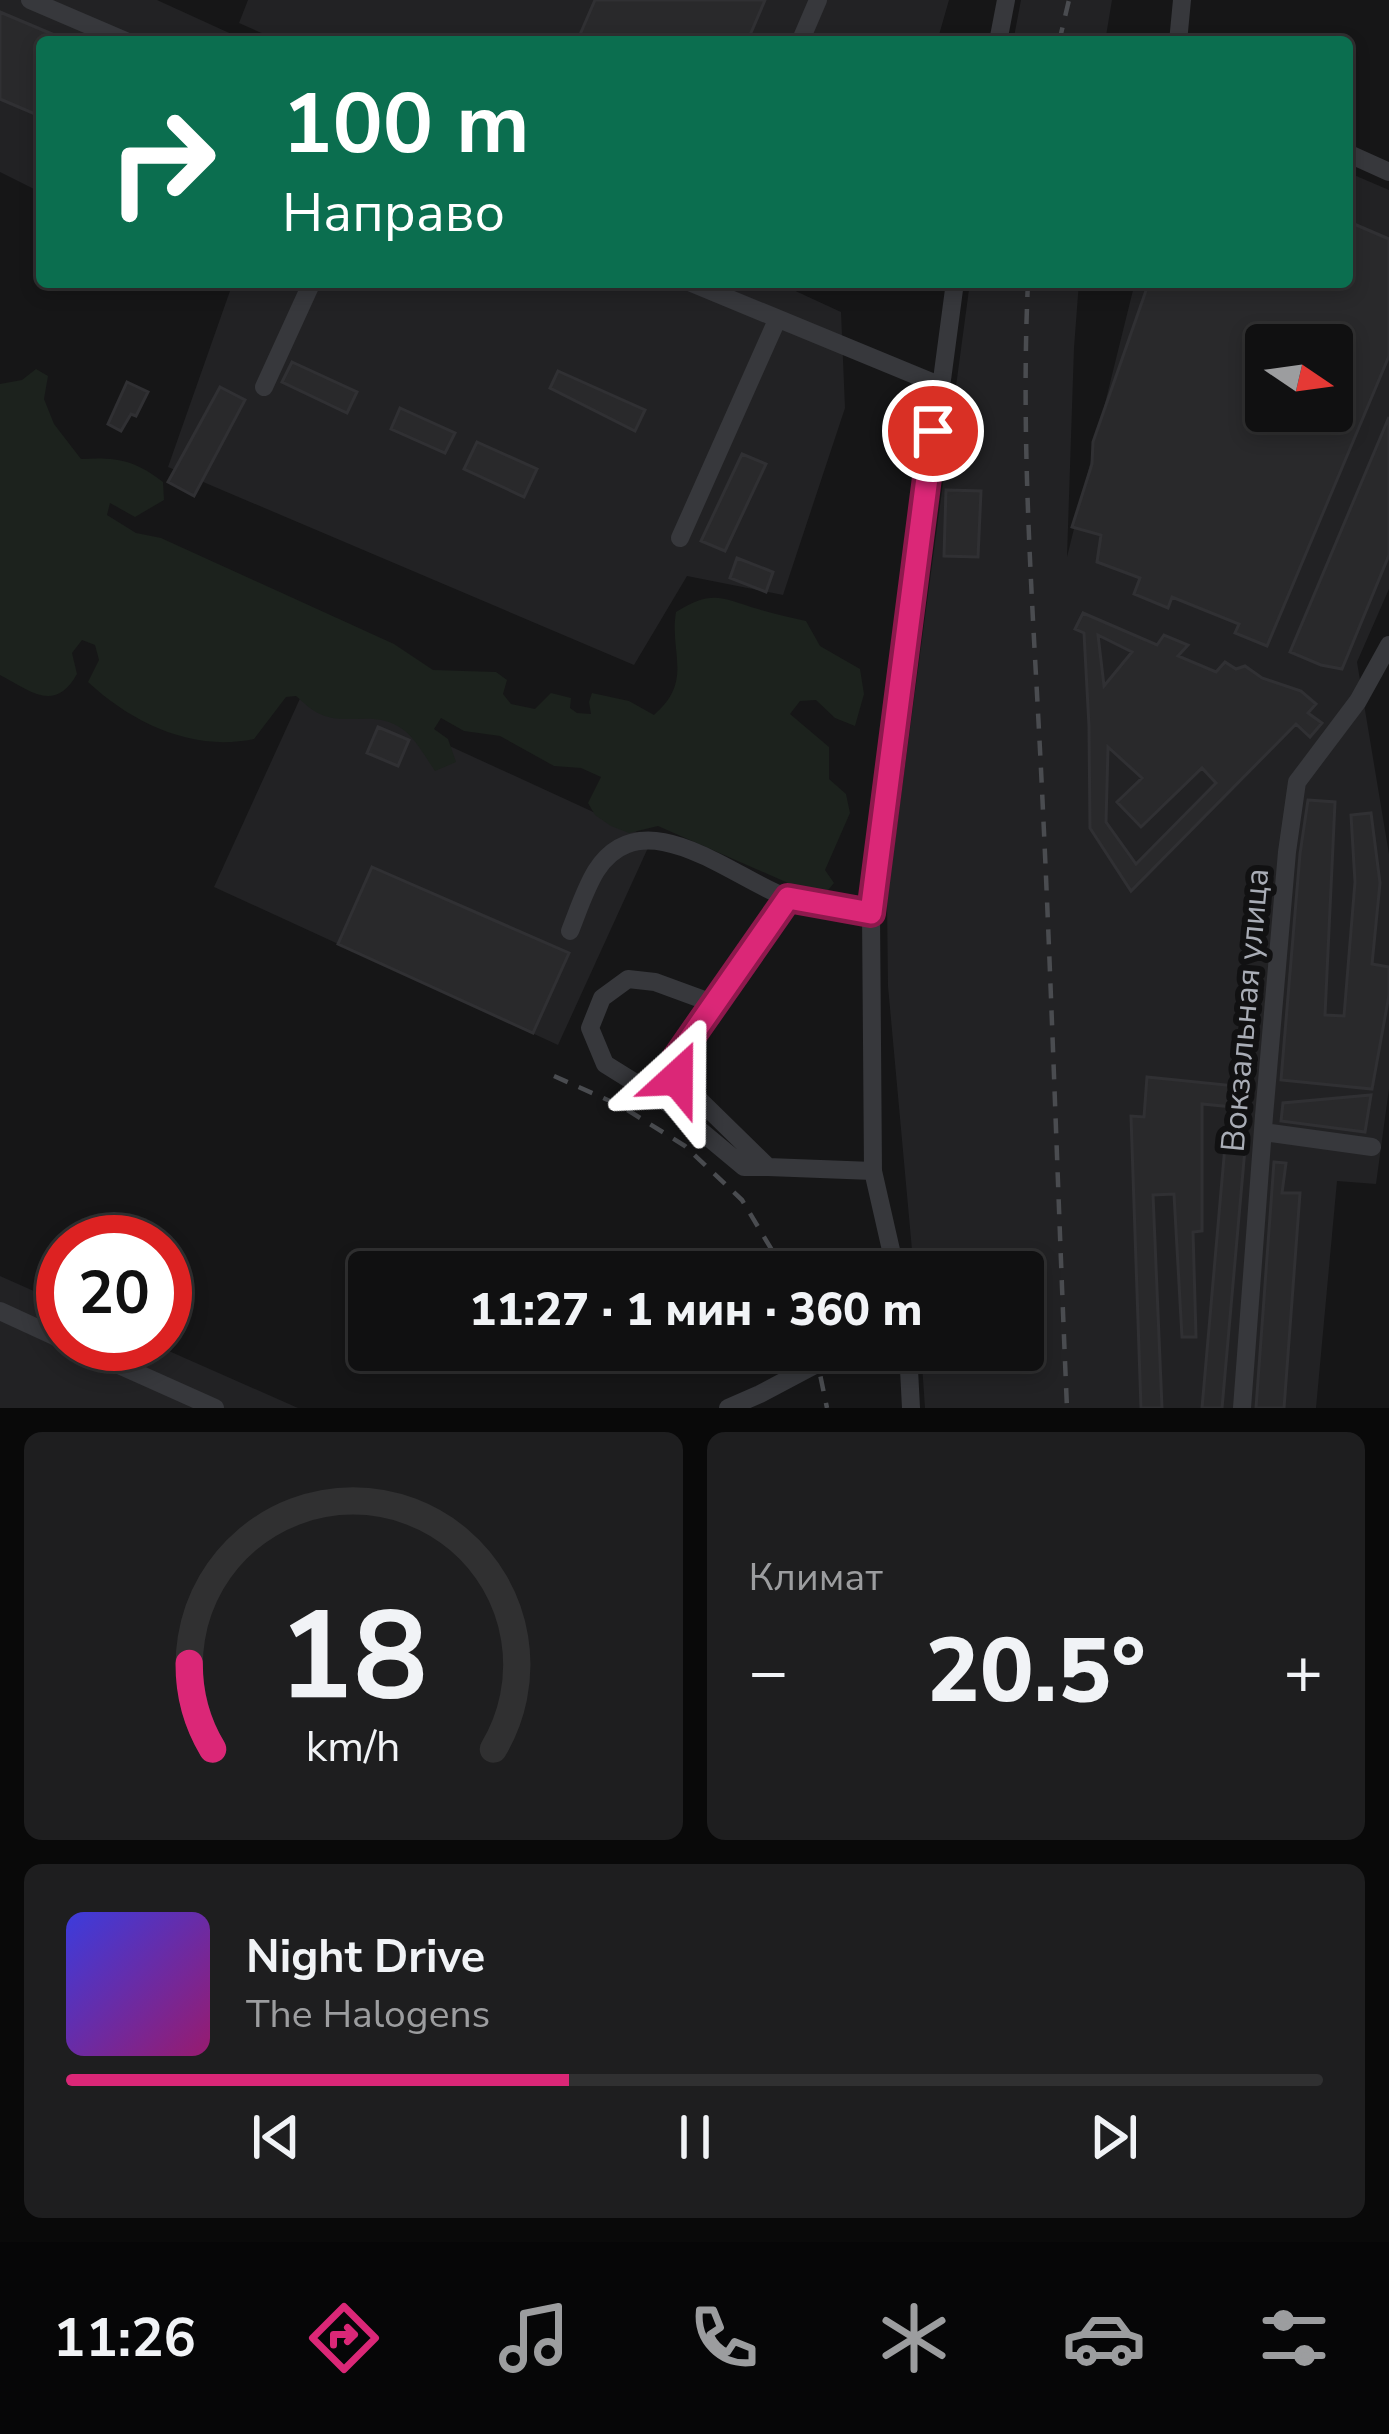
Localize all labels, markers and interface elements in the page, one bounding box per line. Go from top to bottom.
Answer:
text: 100 m [282,67,530,182]
icon: right [84,84,240,240]
text: Направо [282,176,505,250]
north arrow [1245,324,1353,432]
map controls [1245,324,1353,432]
pin [882,380,984,482]
icon: arrive [900,398,966,464]
street label: Вокзальная улица [1211,866,1280,1154]
position arrow [614,1015,740,1141]
speed limit sign: 20 [36,1215,192,1371]
text: 11:27 · 1 мин · 360 m [469,1280,923,1341]
text: Климат [749,1551,883,1604]
text: 18 [278,1572,428,1742]
text: 20.5° [926,1610,1146,1733]
text: − [749,1627,788,1717]
text: + [1283,1627,1323,1717]
text: km/h [306,1718,401,1776]
text: Night Drive [246,1927,485,1988]
text: The Halogens [246,1988,490,2041]
icon: previous [243,2104,309,2170]
icon: pause [662,2104,728,2170]
icon: next [1081,2104,1147,2170]
icon: directions [302,2296,386,2380]
icon: music [492,2296,576,2380]
icon: phone [682,2296,766,2380]
icon: climate [872,2296,956,2380]
icon: car [1062,2296,1146,2380]
icon: filters [1252,2296,1336,2380]
text: 11:26 [53,2301,196,2375]

